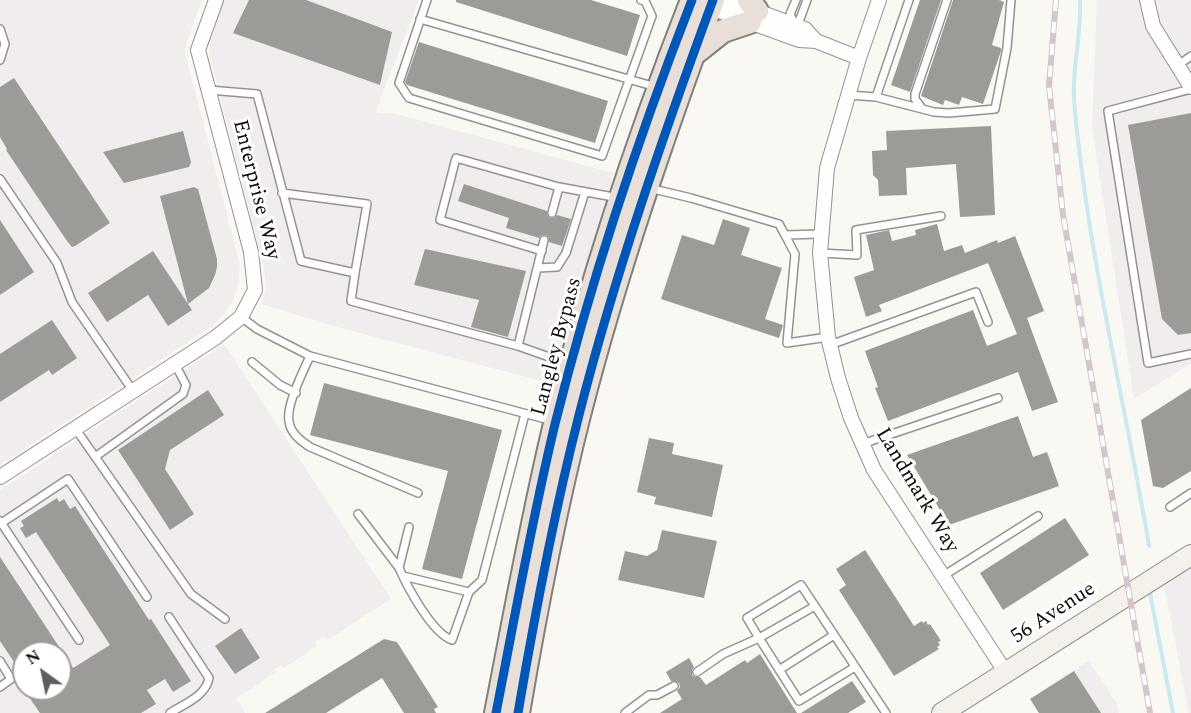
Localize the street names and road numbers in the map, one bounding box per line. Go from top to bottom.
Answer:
street label: Enterprise Way [225,117,285,263]
street label: Langley Bypass [527,275,589,419]
street label: Landmark Way [869,424,963,558]
street label: 56 Avenue [1007,577,1101,651]

